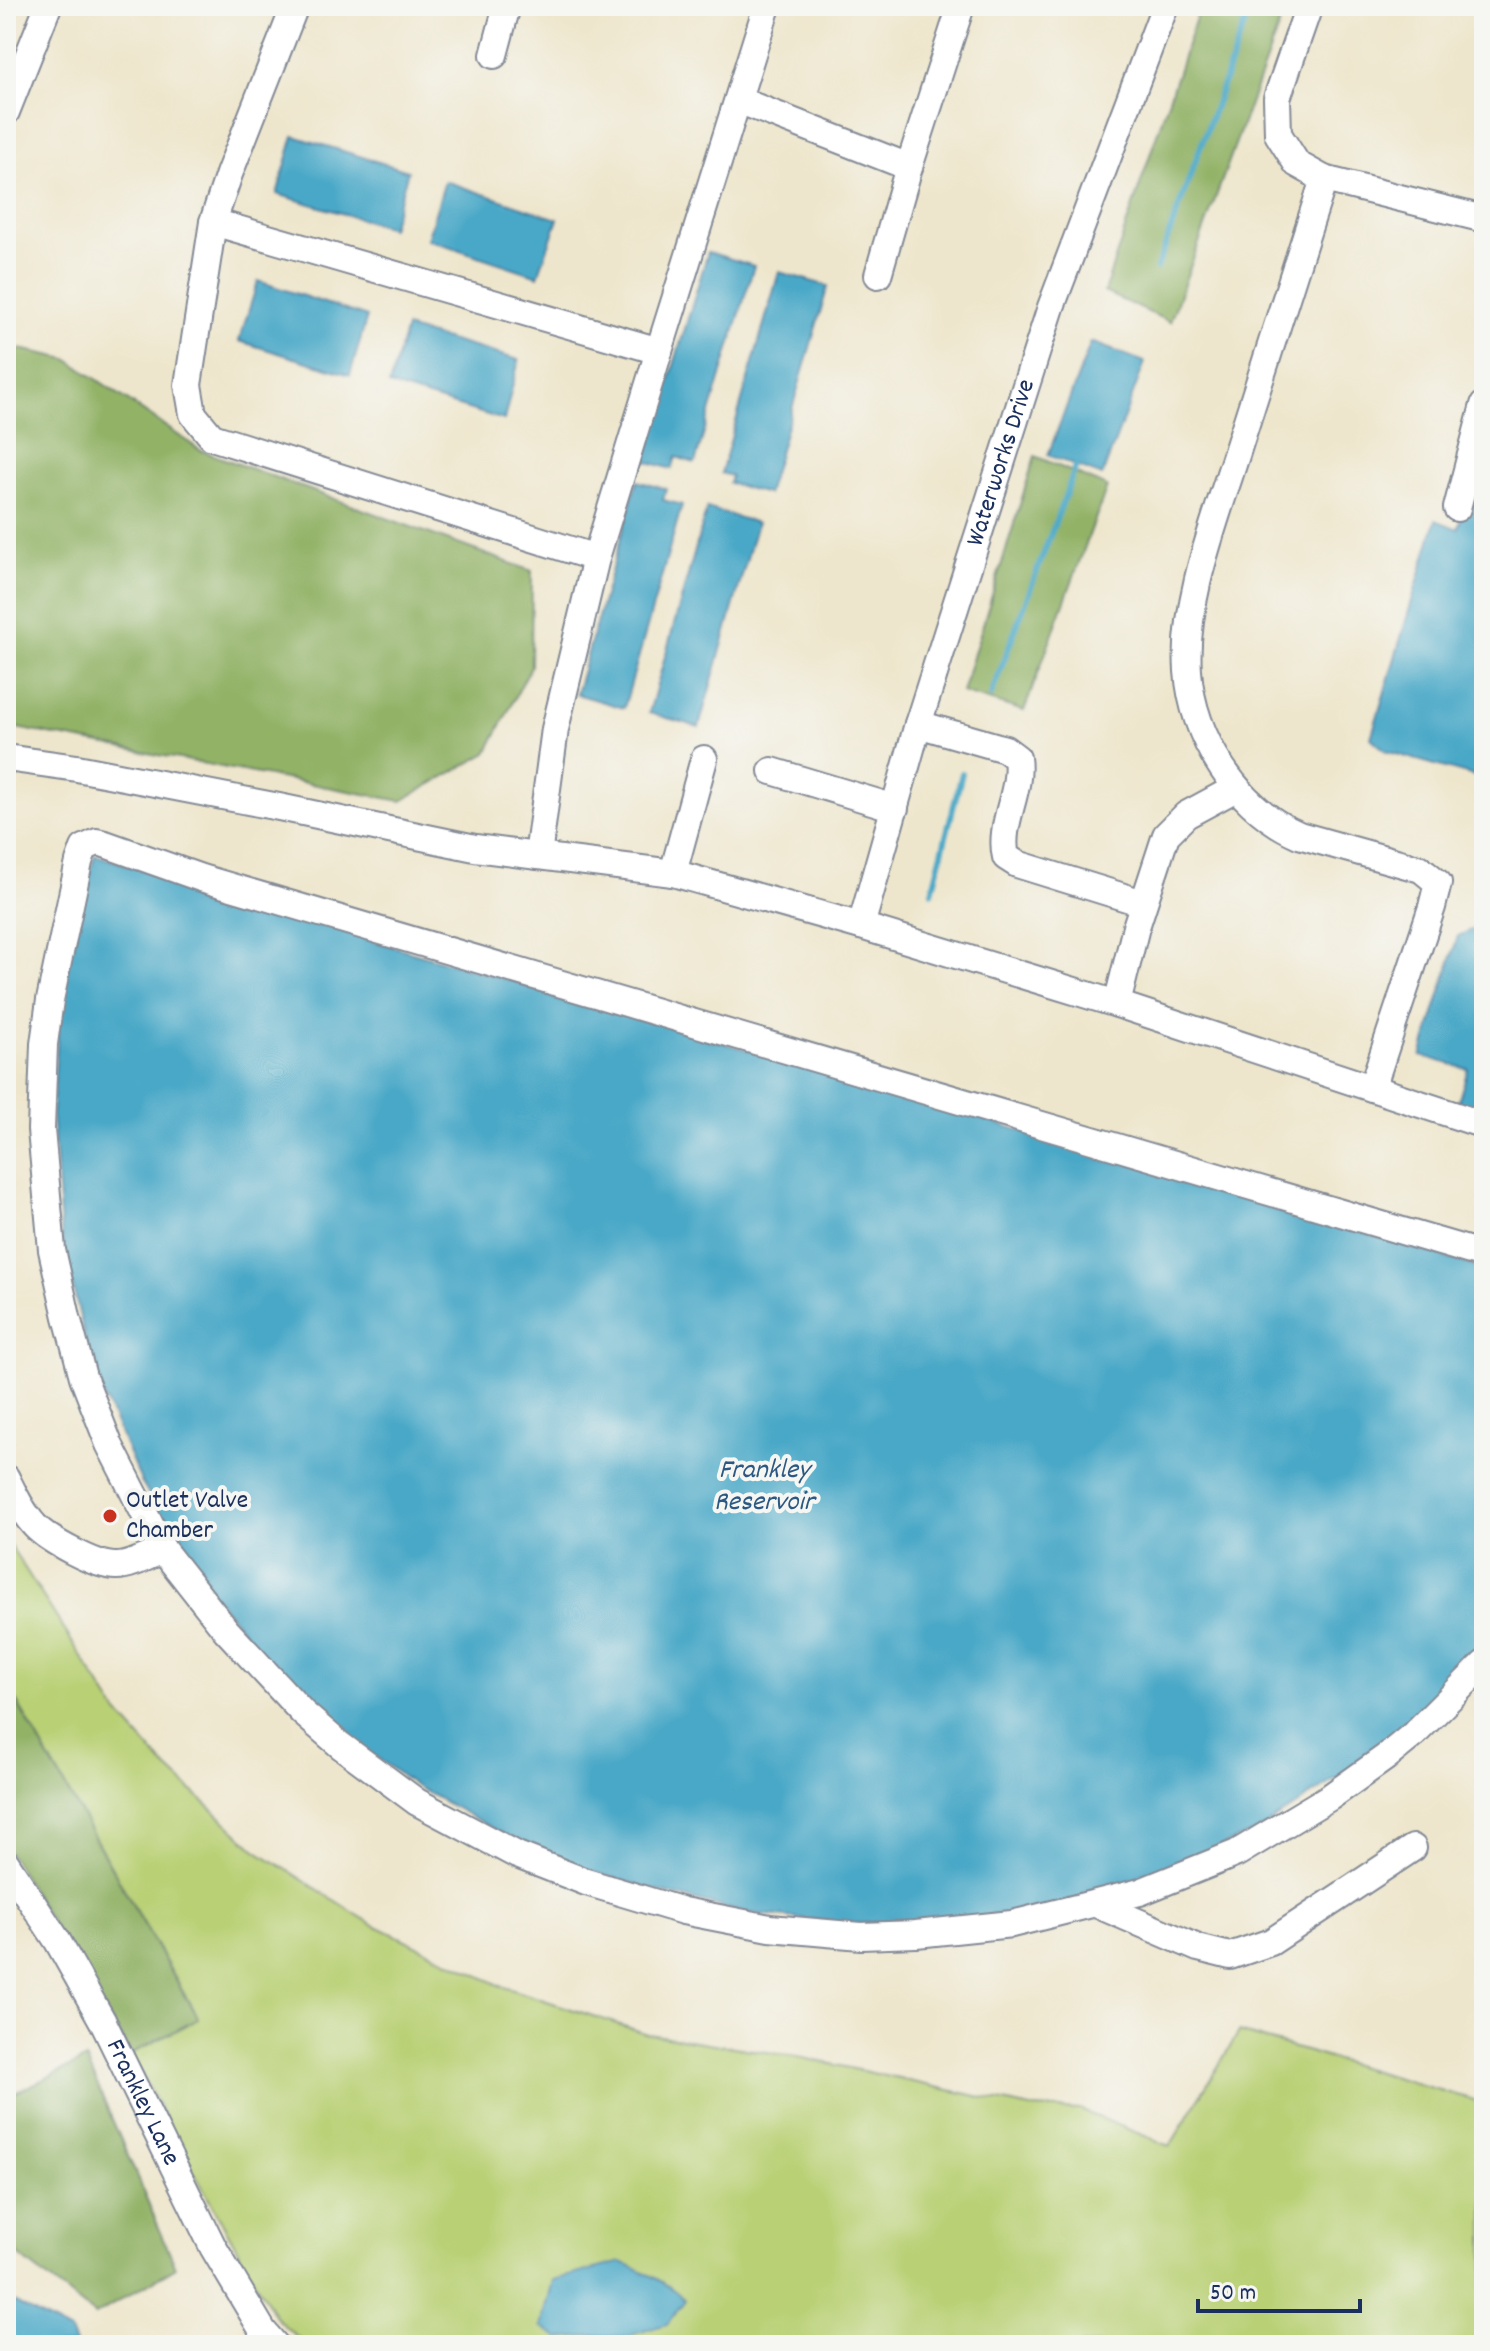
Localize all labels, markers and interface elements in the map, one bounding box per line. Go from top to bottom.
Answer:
street label: Waterworks Drive [957,375,1045,551]
water label: Frankley Reservoir [714,1452,818,1524]
place label: Outlet Valve Chamber [126,1483,248,1550]
marker: Outlet Valve Chamber [101,1507,119,1525]
street label: Frankley Lane [96,2033,189,2172]
scale bar [1198,2263,1360,2313]
text: 50 m [1210,2277,1256,2311]

